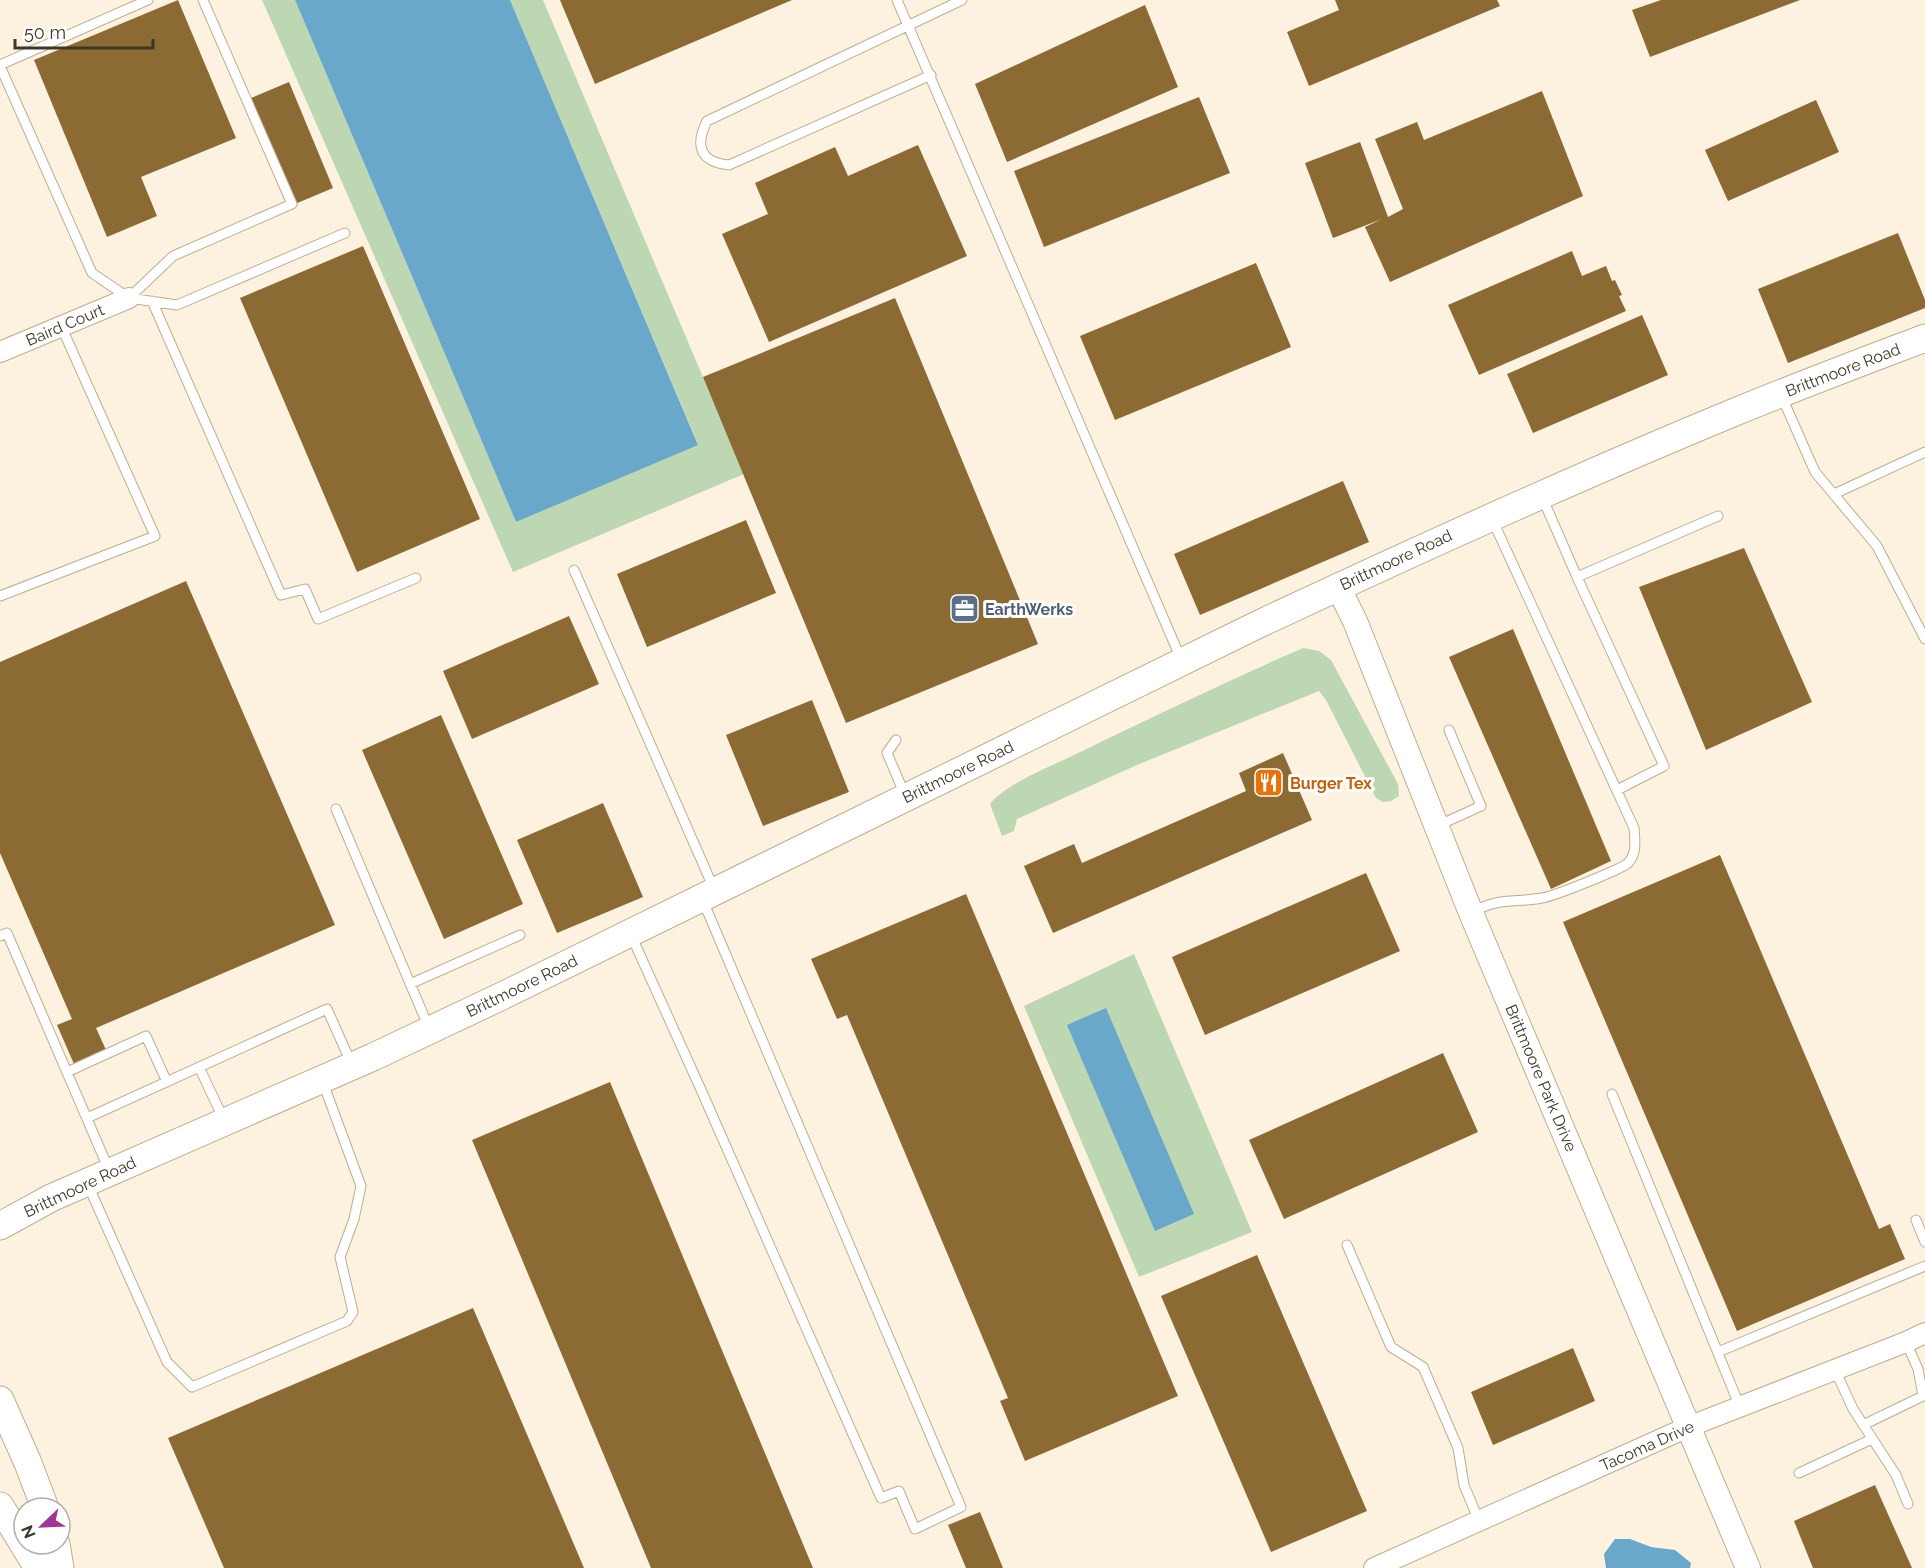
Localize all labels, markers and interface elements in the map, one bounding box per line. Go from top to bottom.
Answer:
scale bar [15,12,153,50]
text: 50 m [24,22,66,43]
street label: Baird Court [23,300,108,350]
street label: Brittmoore Road [1783,339,1903,401]
street label: Brittmoore Road [1337,526,1455,594]
office icon: EarthWerks [948,593,980,625]
place label: EarthWerks [985,600,1073,619]
street label: Brittmoore Road [899,737,1017,807]
restaurant icon: Burger Tex [1253,767,1285,799]
place label: Burger Tex [1290,774,1372,793]
street label: Brittmoore Road [463,951,581,1021]
street label: Brittmoore Park Drive [1501,1002,1581,1154]
street label: Brittmoore Road [21,1153,139,1221]
street label: Tacoma Drive [1597,1417,1697,1475]
north arrow [12,1496,72,1556]
text: N [18,1522,40,1541]

